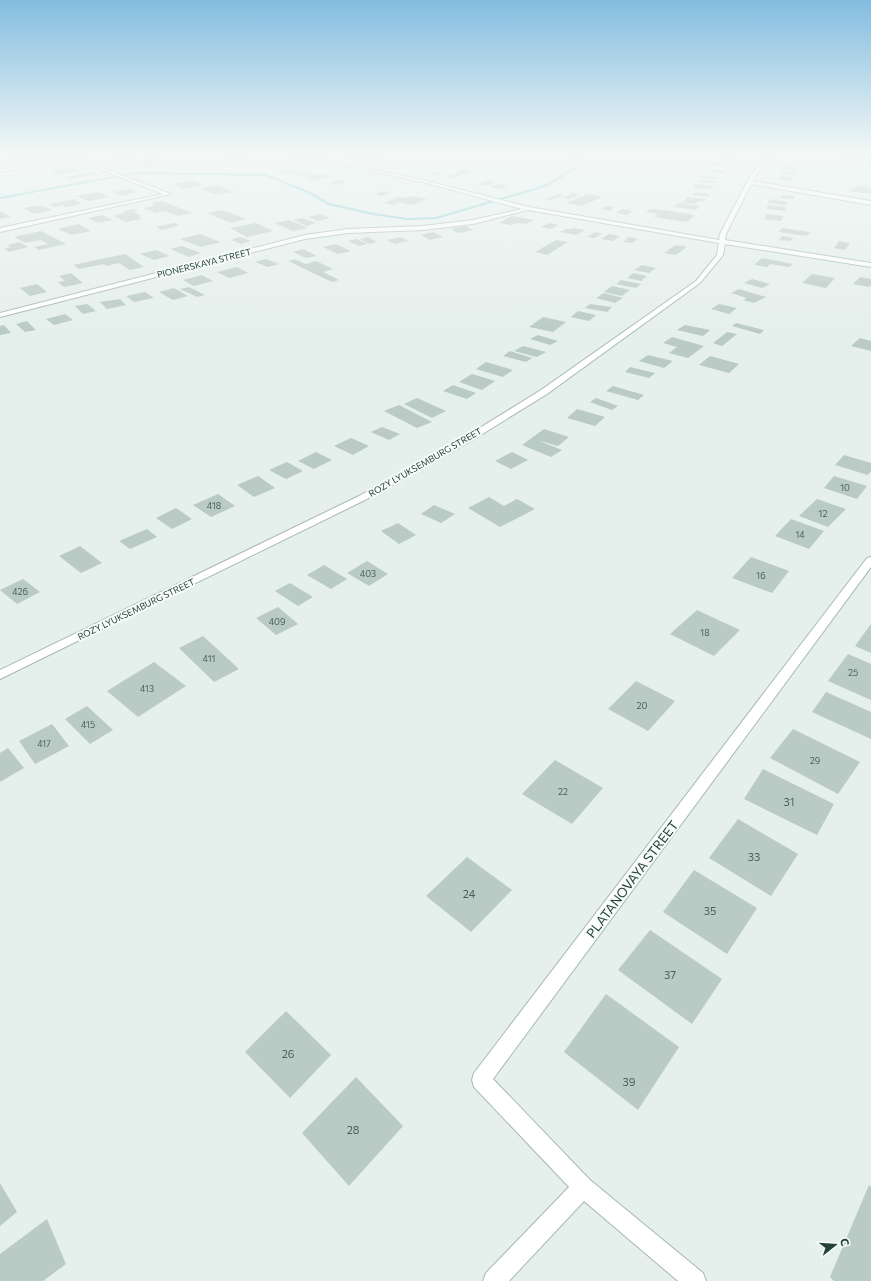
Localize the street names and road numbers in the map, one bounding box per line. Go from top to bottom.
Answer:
street label: PIONERSKAYA STREET [156,246,253,280]
street label: ROZY LYUKSEMBURG STREET [367,425,484,499]
street label: ROZY LYUKSEMBURG STREET [76,576,196,642]
street label: PLATANOVAYA STREET [583,817,681,941]

